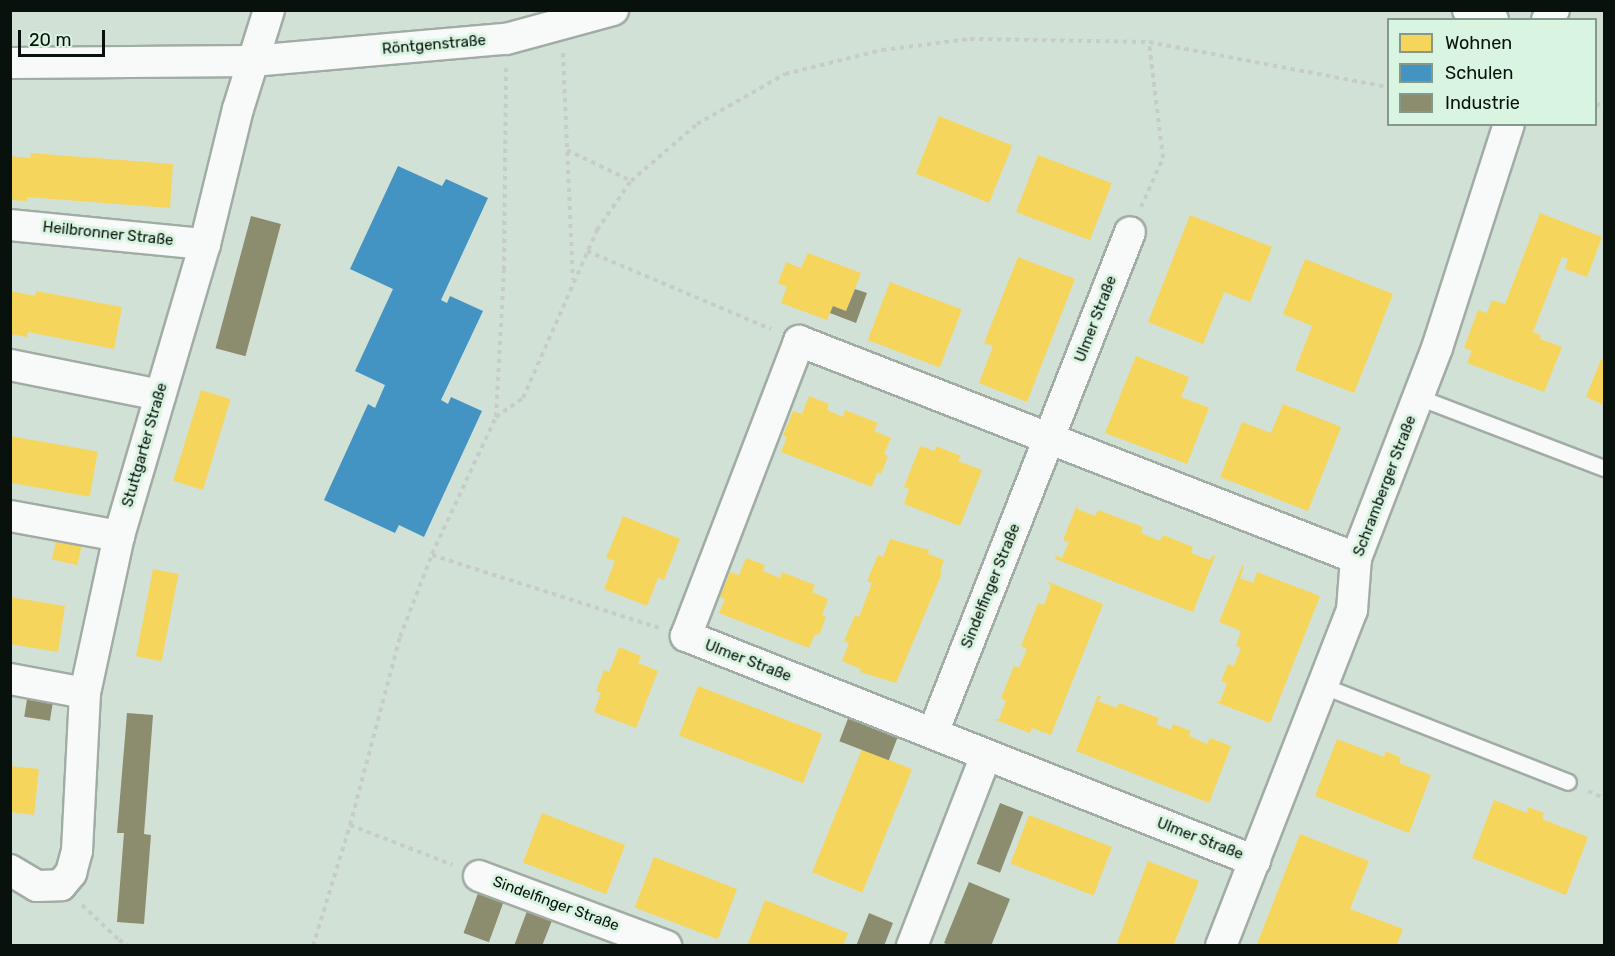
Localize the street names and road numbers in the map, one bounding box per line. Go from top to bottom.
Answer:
street label: Röntgenstraße [381,31,487,59]
street label: Heilbronner Straße [42,218,174,250]
street label: Ulmer Straße [1071,273,1121,365]
street label: Stuttgarter Straße [119,381,171,509]
street label: Schramberger Straße [1350,413,1420,559]
street label: Sindelfinger Straße [958,521,1024,651]
street label: Ulmer Straße [702,636,794,686]
street label: Ulmer Straße [1154,814,1246,864]
street label: Sindelfinger Straße [490,873,622,935]

